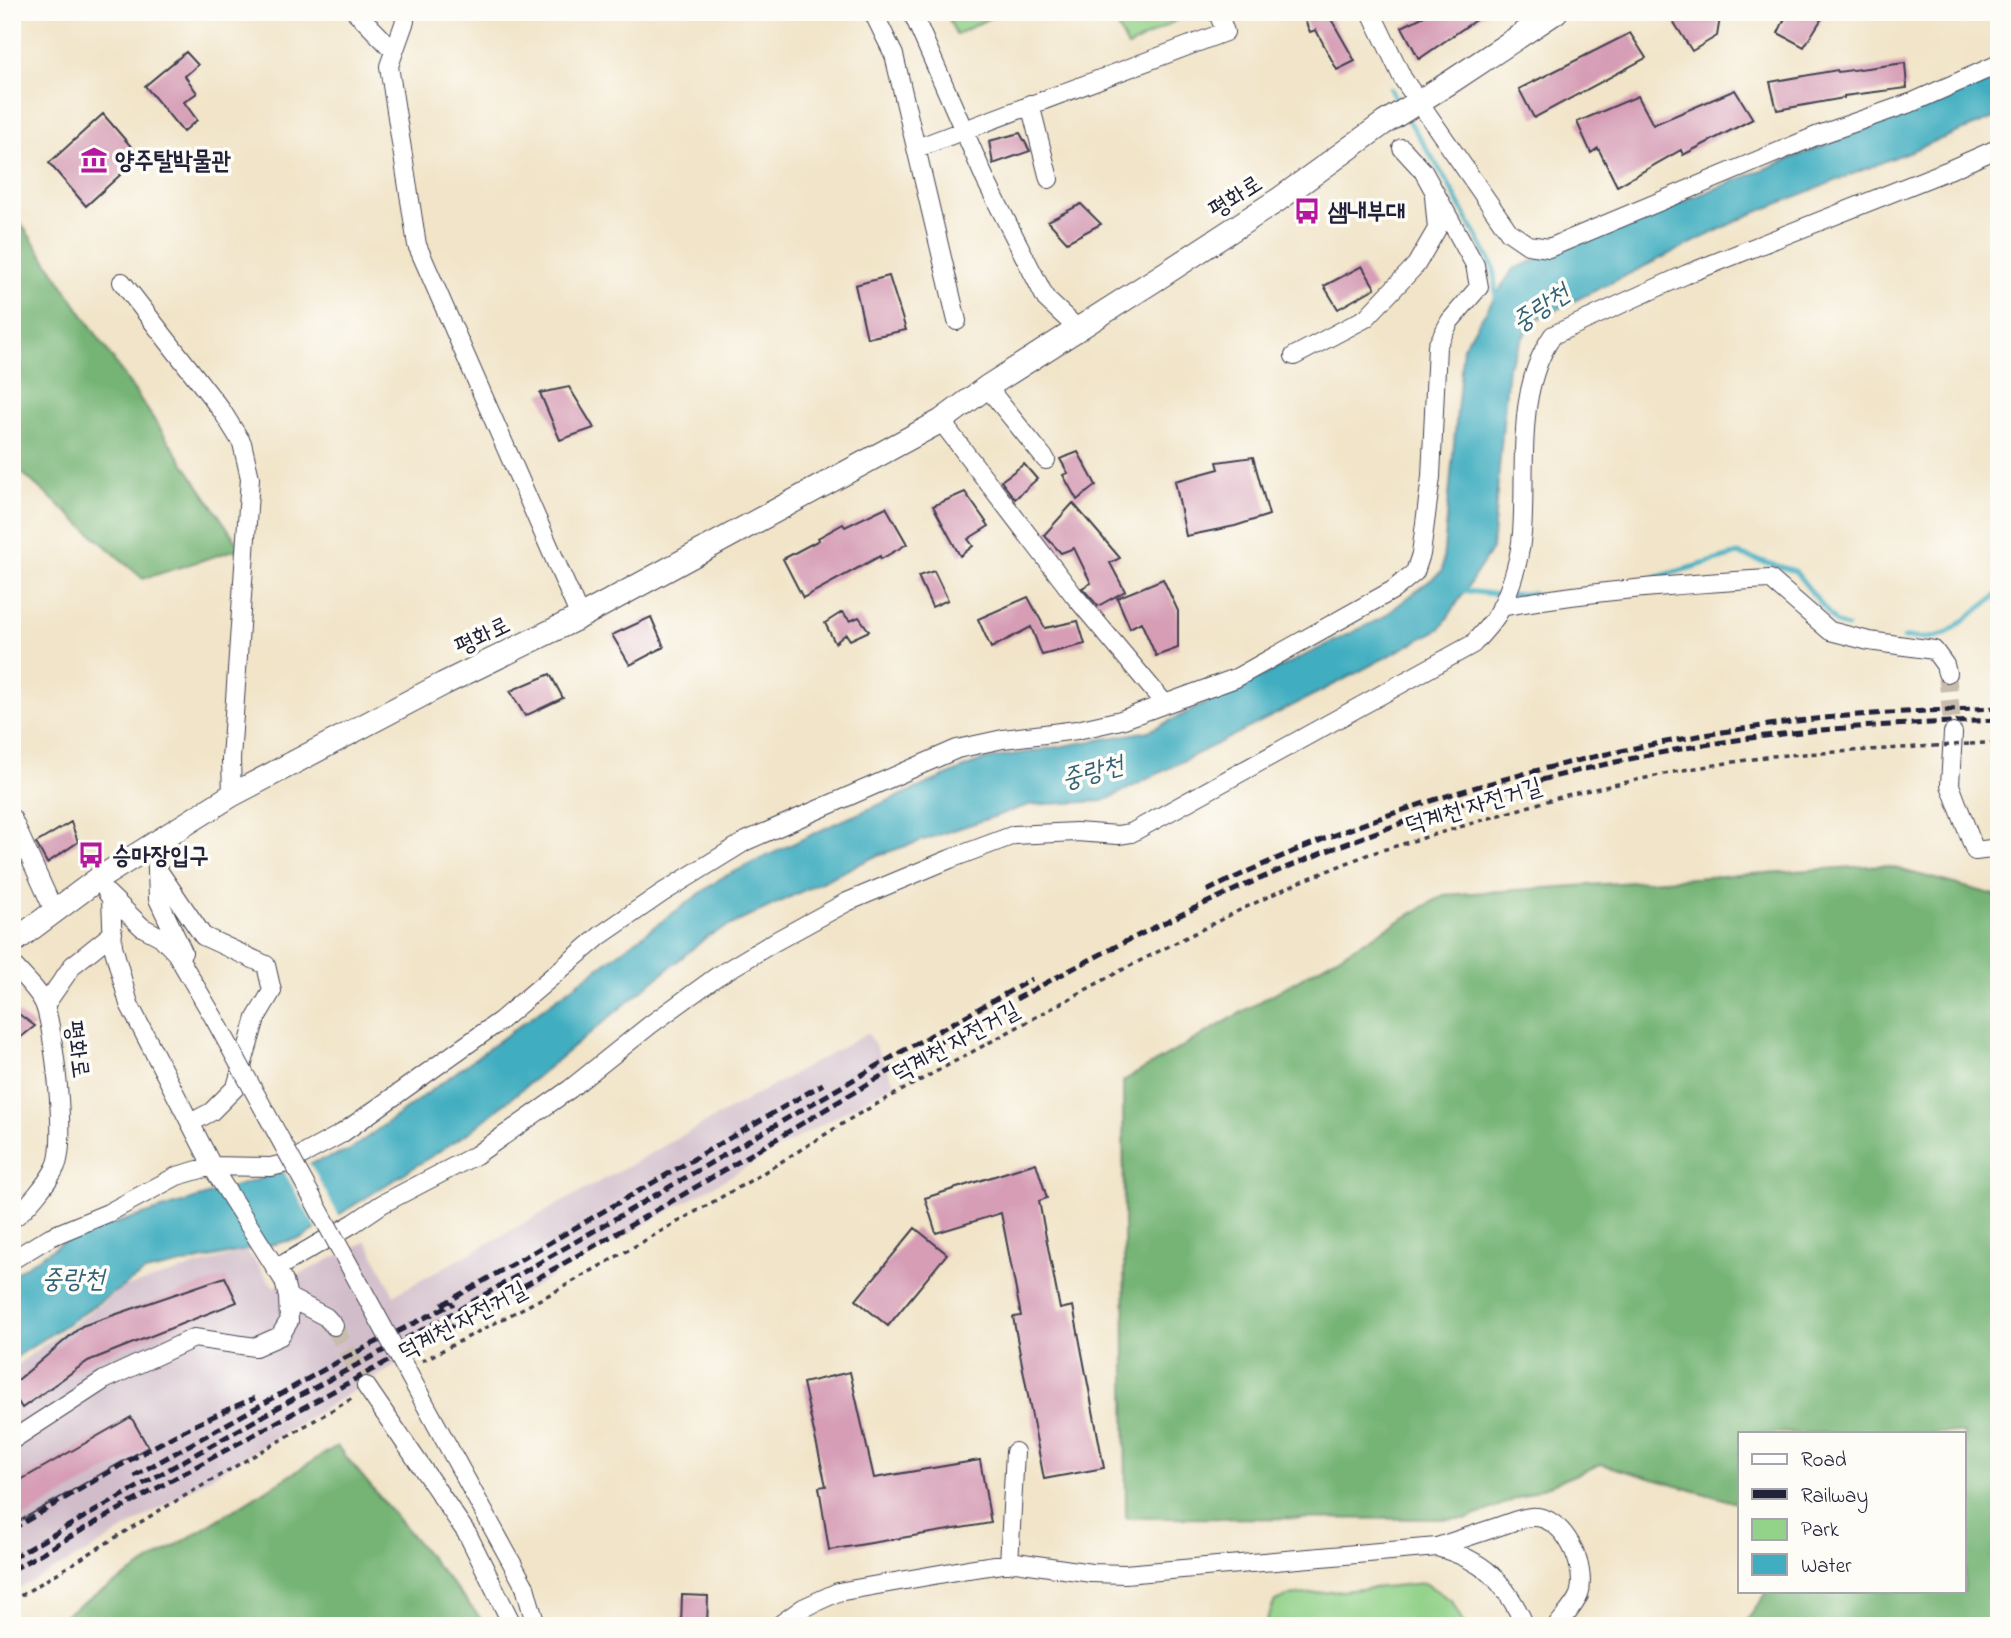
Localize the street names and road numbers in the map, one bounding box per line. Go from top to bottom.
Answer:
street label: 평화로 [1203,168,1270,229]
street label: 평화로 [449,609,517,666]
street label: 덕계천 자전거길 [1401,770,1546,845]
street label: 덕계천 자전거길 [886,994,1026,1093]
street label: 평화로 [54,1018,97,1080]
street label: 덕계천 자전거길 [393,1274,534,1371]

